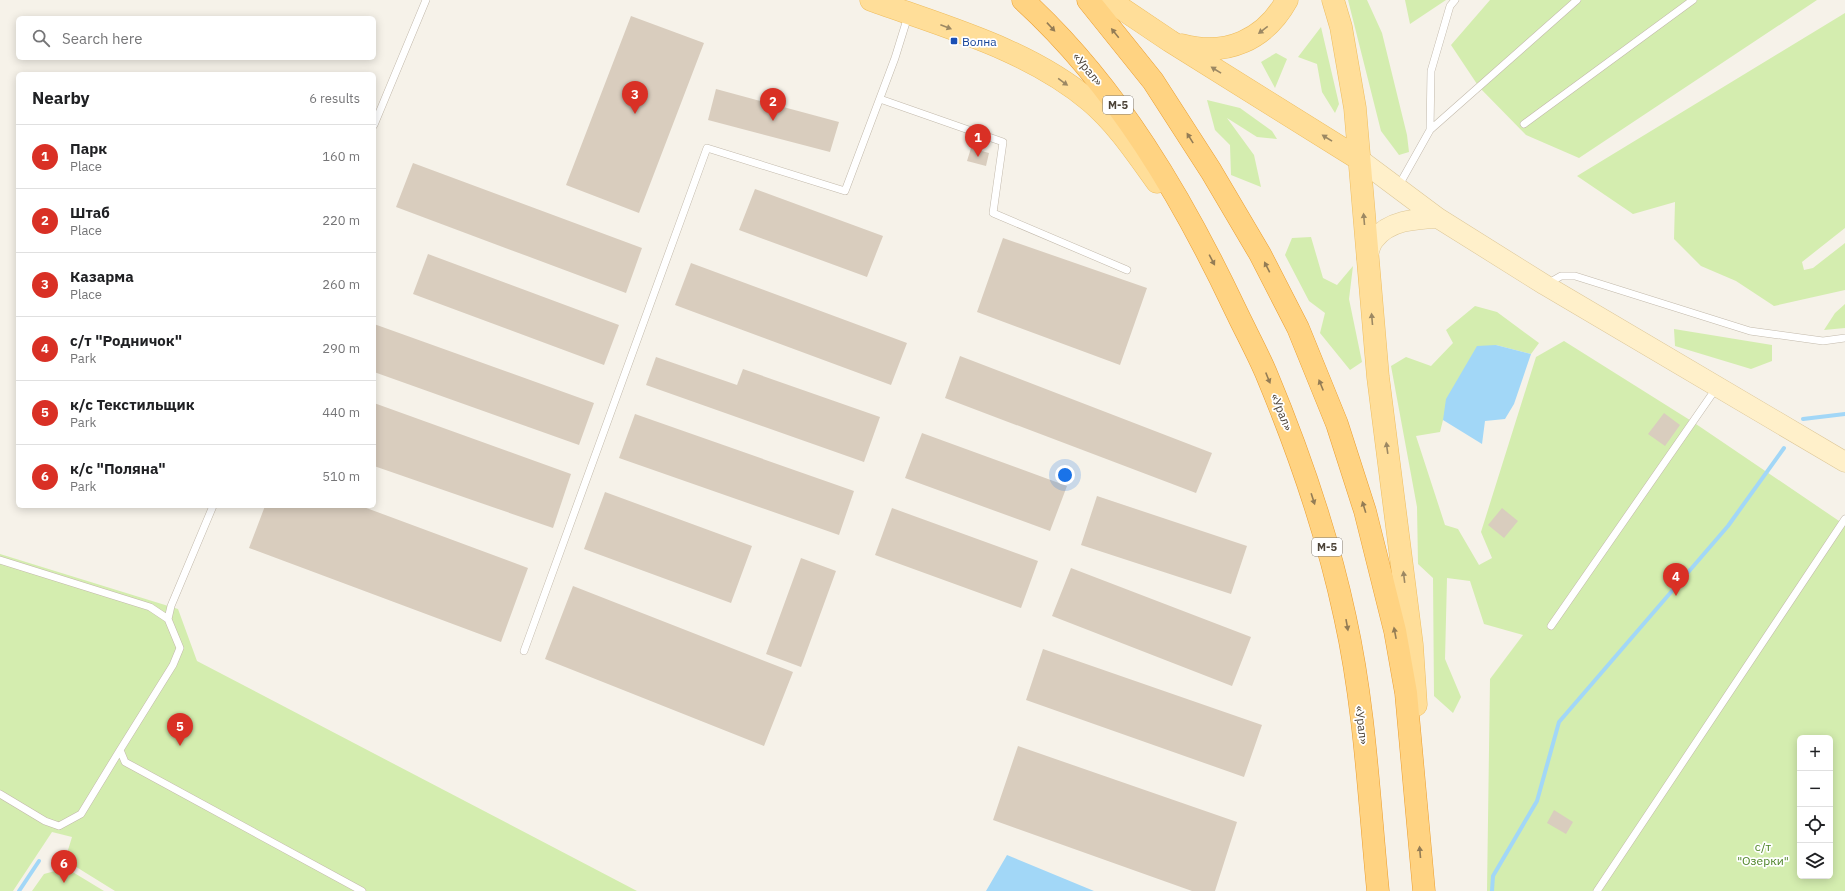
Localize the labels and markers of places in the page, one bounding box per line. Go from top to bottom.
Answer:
place label: Волна [962,34,997,49]
marker: Волна [949,36,959,46]
pin: 3 [622,81,648,114]
pin: 2 [760,88,786,121]
pin: 1 [965,124,991,157]
pin: 4 [1663,563,1689,596]
pin: 5 [167,713,193,746]
pin: 6 [51,850,77,883]

